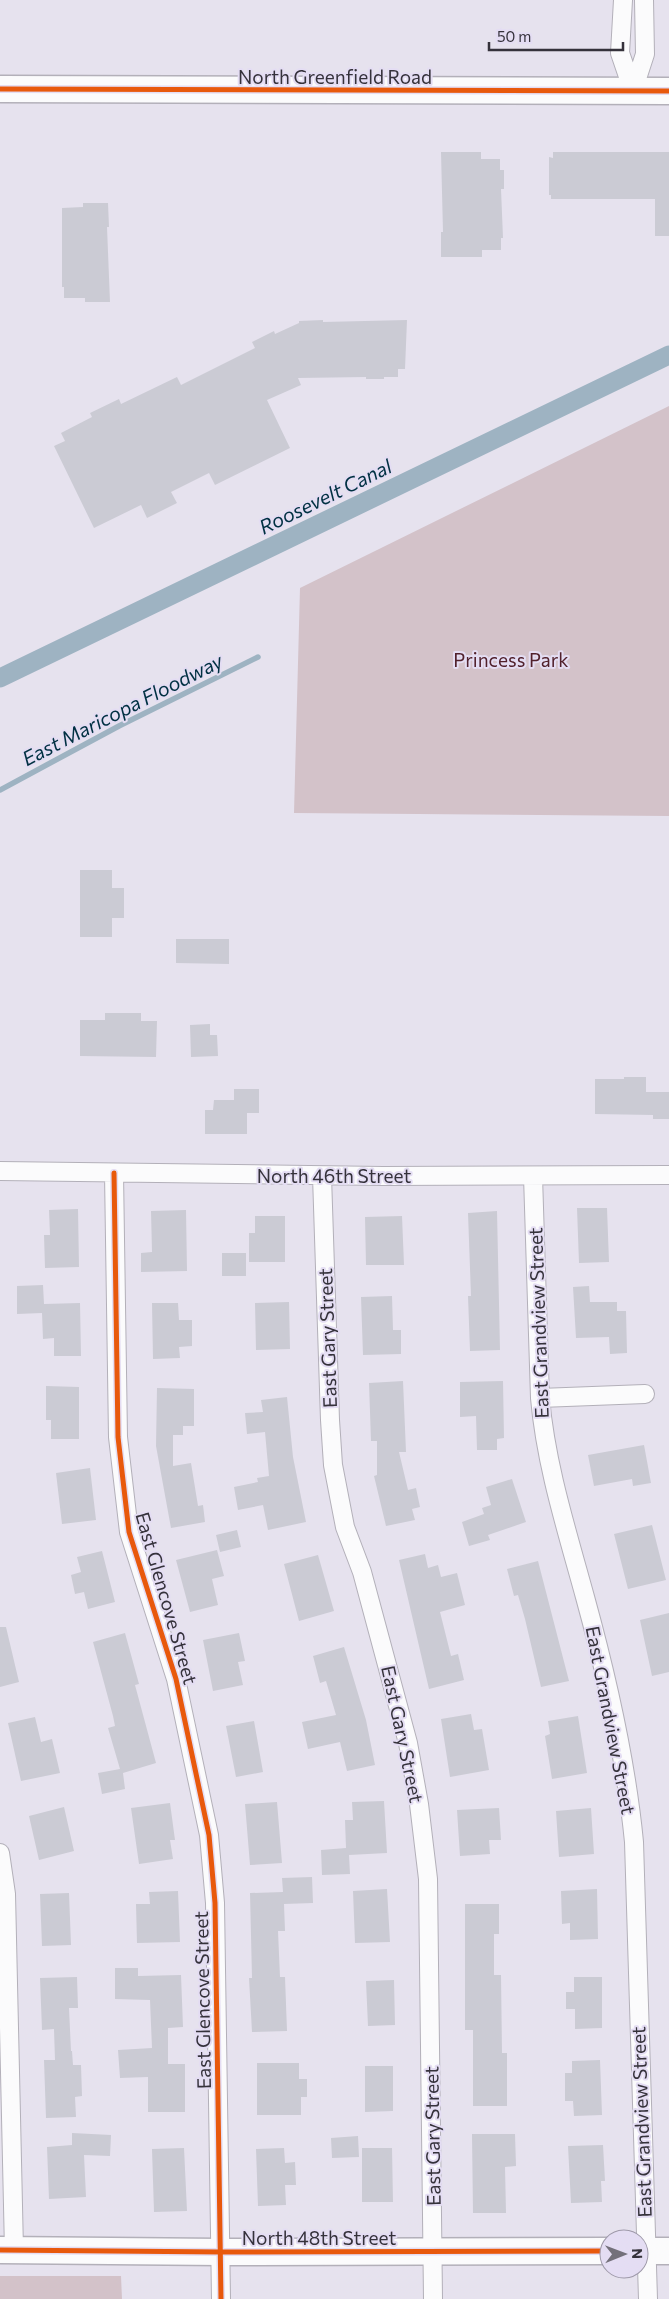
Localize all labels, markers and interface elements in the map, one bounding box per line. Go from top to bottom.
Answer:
scale bar [489,20,623,52]
text: 50 m [497,27,531,45]
street label: North Greenfield Road [238,65,432,88]
water label: Roosevelt Canal [255,453,396,539]
water label: East Maricopa Floodway [18,648,227,770]
park label: Princess Park [453,648,569,671]
street label: North 46th Street [257,1164,411,1187]
street label: East Grandview Street [523,1227,553,1419]
street label: East Gary Street [313,1268,341,1408]
street label: East Glencove Street [131,1509,203,1687]
street label: East Grandview Street [581,1624,641,1816]
street label: East Gary Street [377,1663,429,1805]
street label: East Glencove Street [189,1911,215,2089]
street label: East Grandview Street [626,2026,656,2218]
street label: East Gary Street [419,2066,445,2206]
street label: North 48th Street [242,2226,396,2249]
north arrow [599,2229,649,2279]
text: N [629,2248,646,2259]

